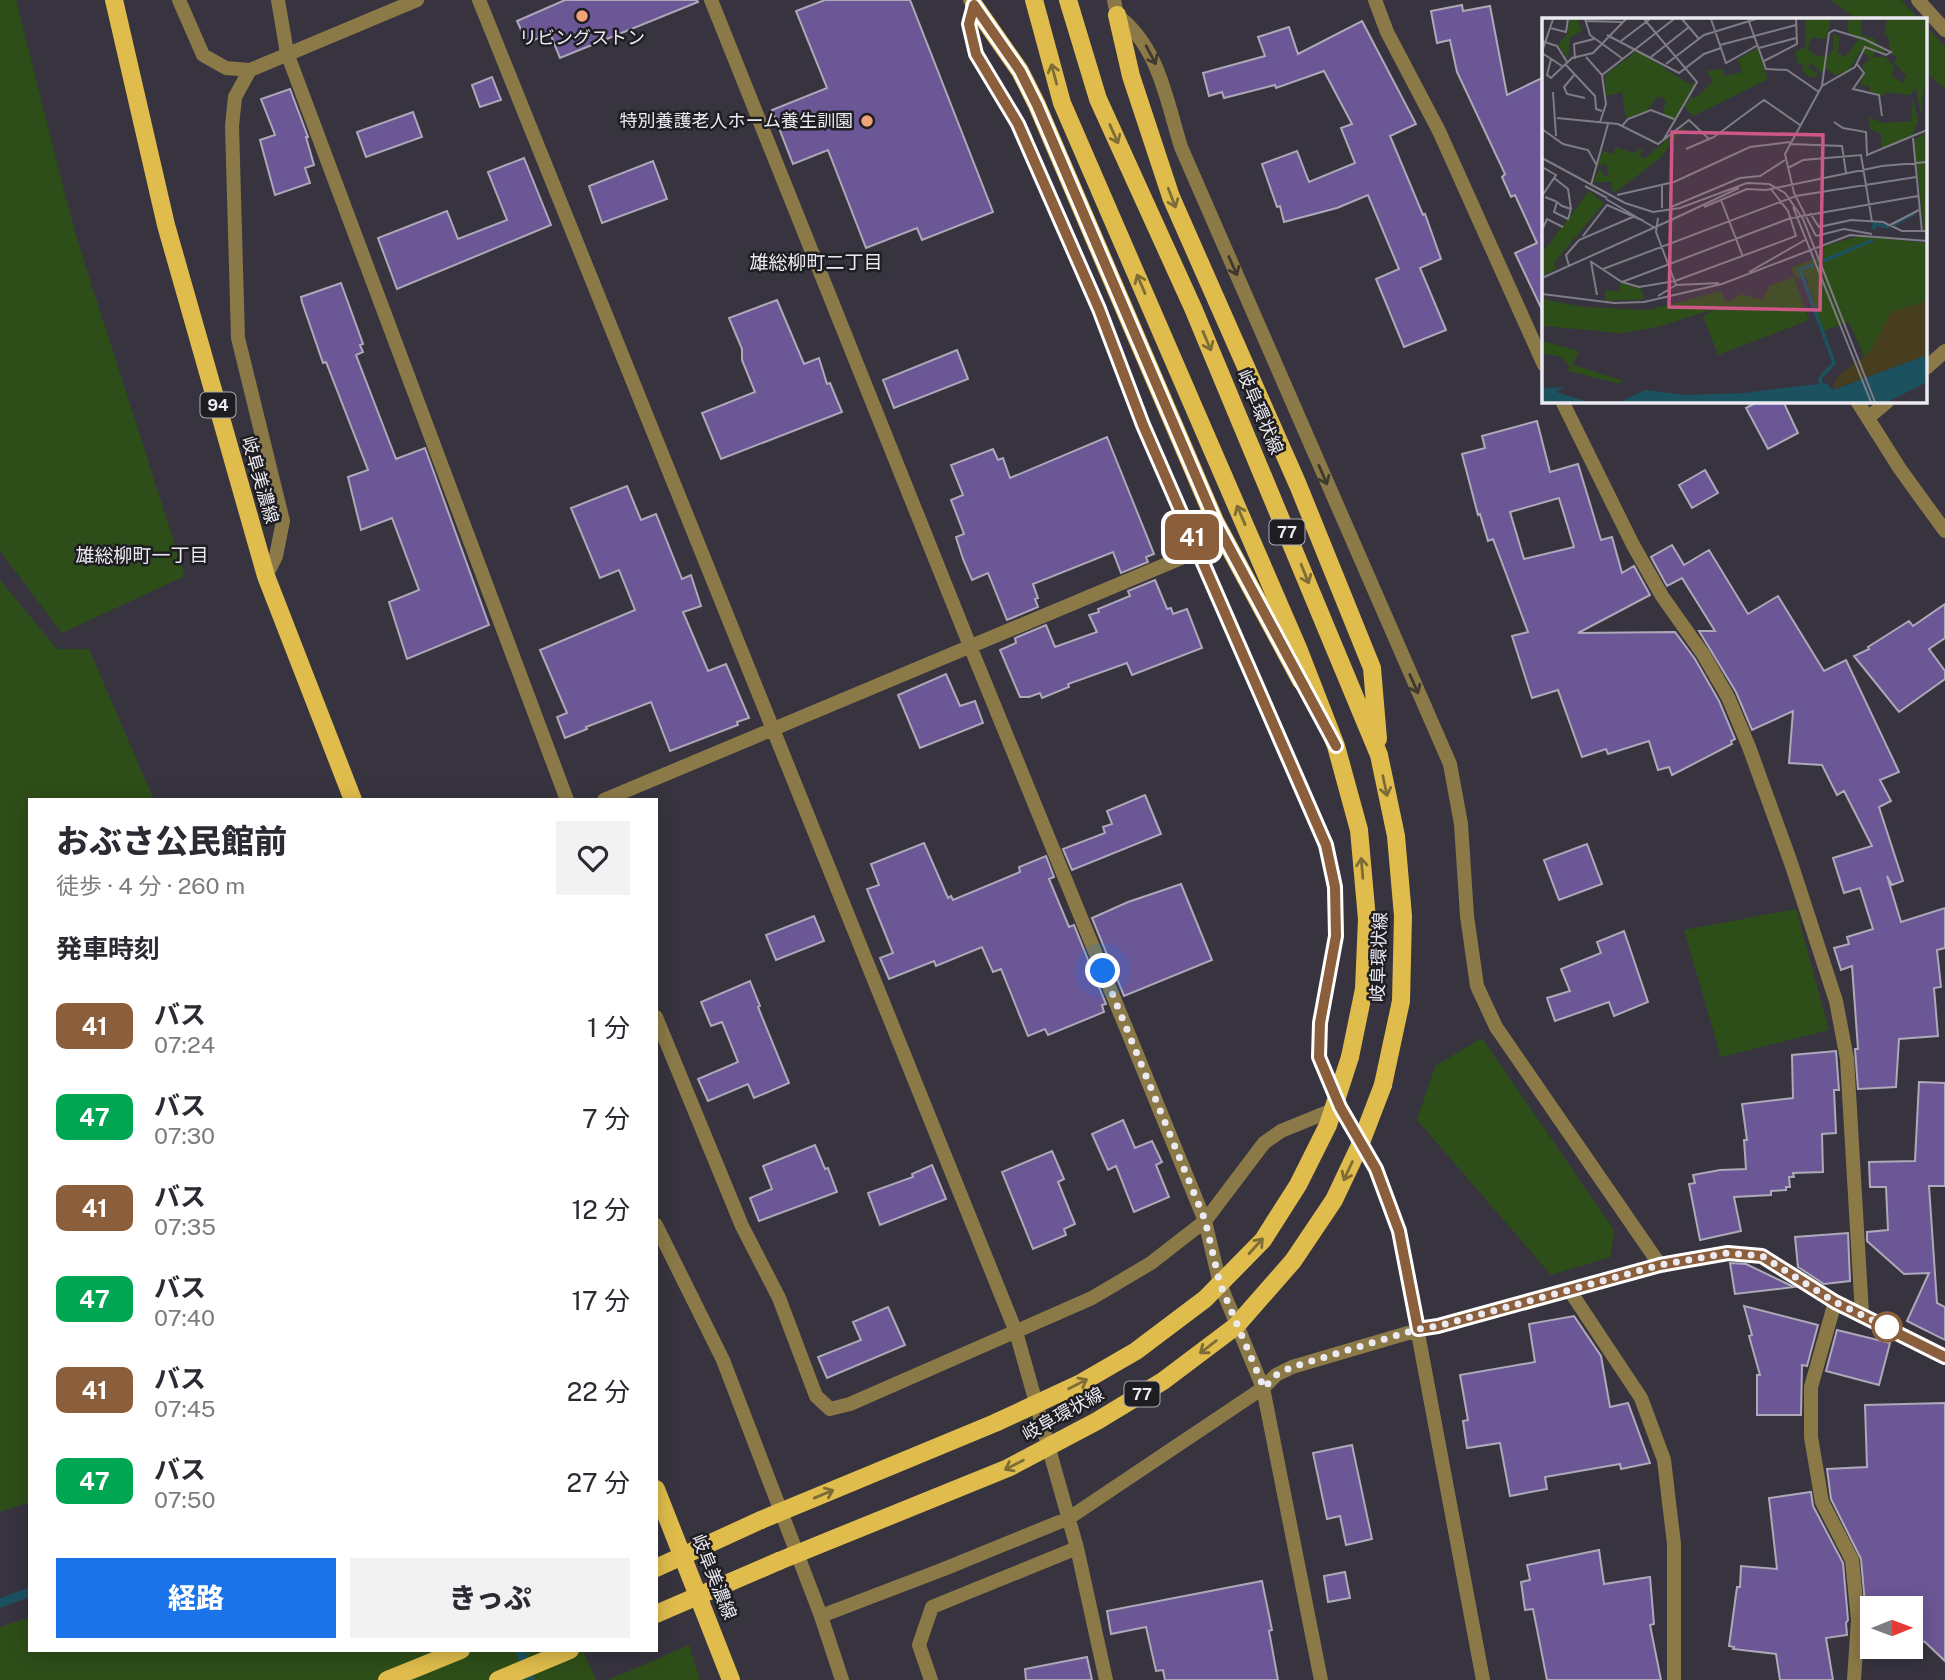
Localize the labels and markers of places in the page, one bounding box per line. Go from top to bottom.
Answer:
marker: リビングストン [574,8,590,24]
place label: リビングストン [519,27,645,48]
place label: 特別養護老人ホーム養生訓園 [620,110,853,131]
marker: 特別養護老人ホーム養生訓園 [859,113,875,129]
unlabelled marker [1872,1312,1902,1342]

